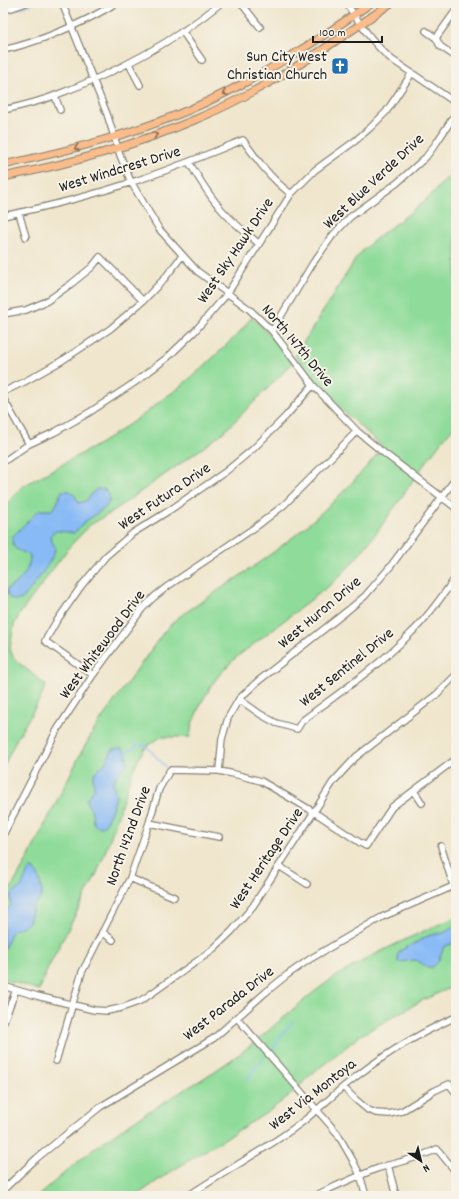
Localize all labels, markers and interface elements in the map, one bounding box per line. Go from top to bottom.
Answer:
scale bar [313,18,382,44]
text: 100 m [319,25,346,42]
place label: Sun City West Christian Church [227,46,327,87]
church icon: Sun City West Christian Church [330,56,350,76]
one-way arrow [222,88,230,96]
street label: West Blue Verde Drive [318,129,430,235]
one-way arrow [151,131,158,140]
street label: West Windcrest Drive [56,141,184,199]
one-way arrow [73,143,80,151]
street label: West Sky Hawk Drive [192,193,280,309]
street label: North 147th Drive [255,300,339,392]
street label: West Futura Drive [114,457,216,537]
street label: West Huron Drive [273,571,367,655]
street label: West Whitewood Drive [54,586,152,704]
street label: West Sentinel Drive [295,623,399,713]
street label: North 142nd Drive [100,783,158,889]
street label: West Heritage Drive [224,803,310,915]
street label: West Parada Drive [178,961,280,1047]
street label: West Via Montoya [264,1053,362,1136]
north arrow [401,1141,441,1181]
text: N [418,1159,432,1176]

